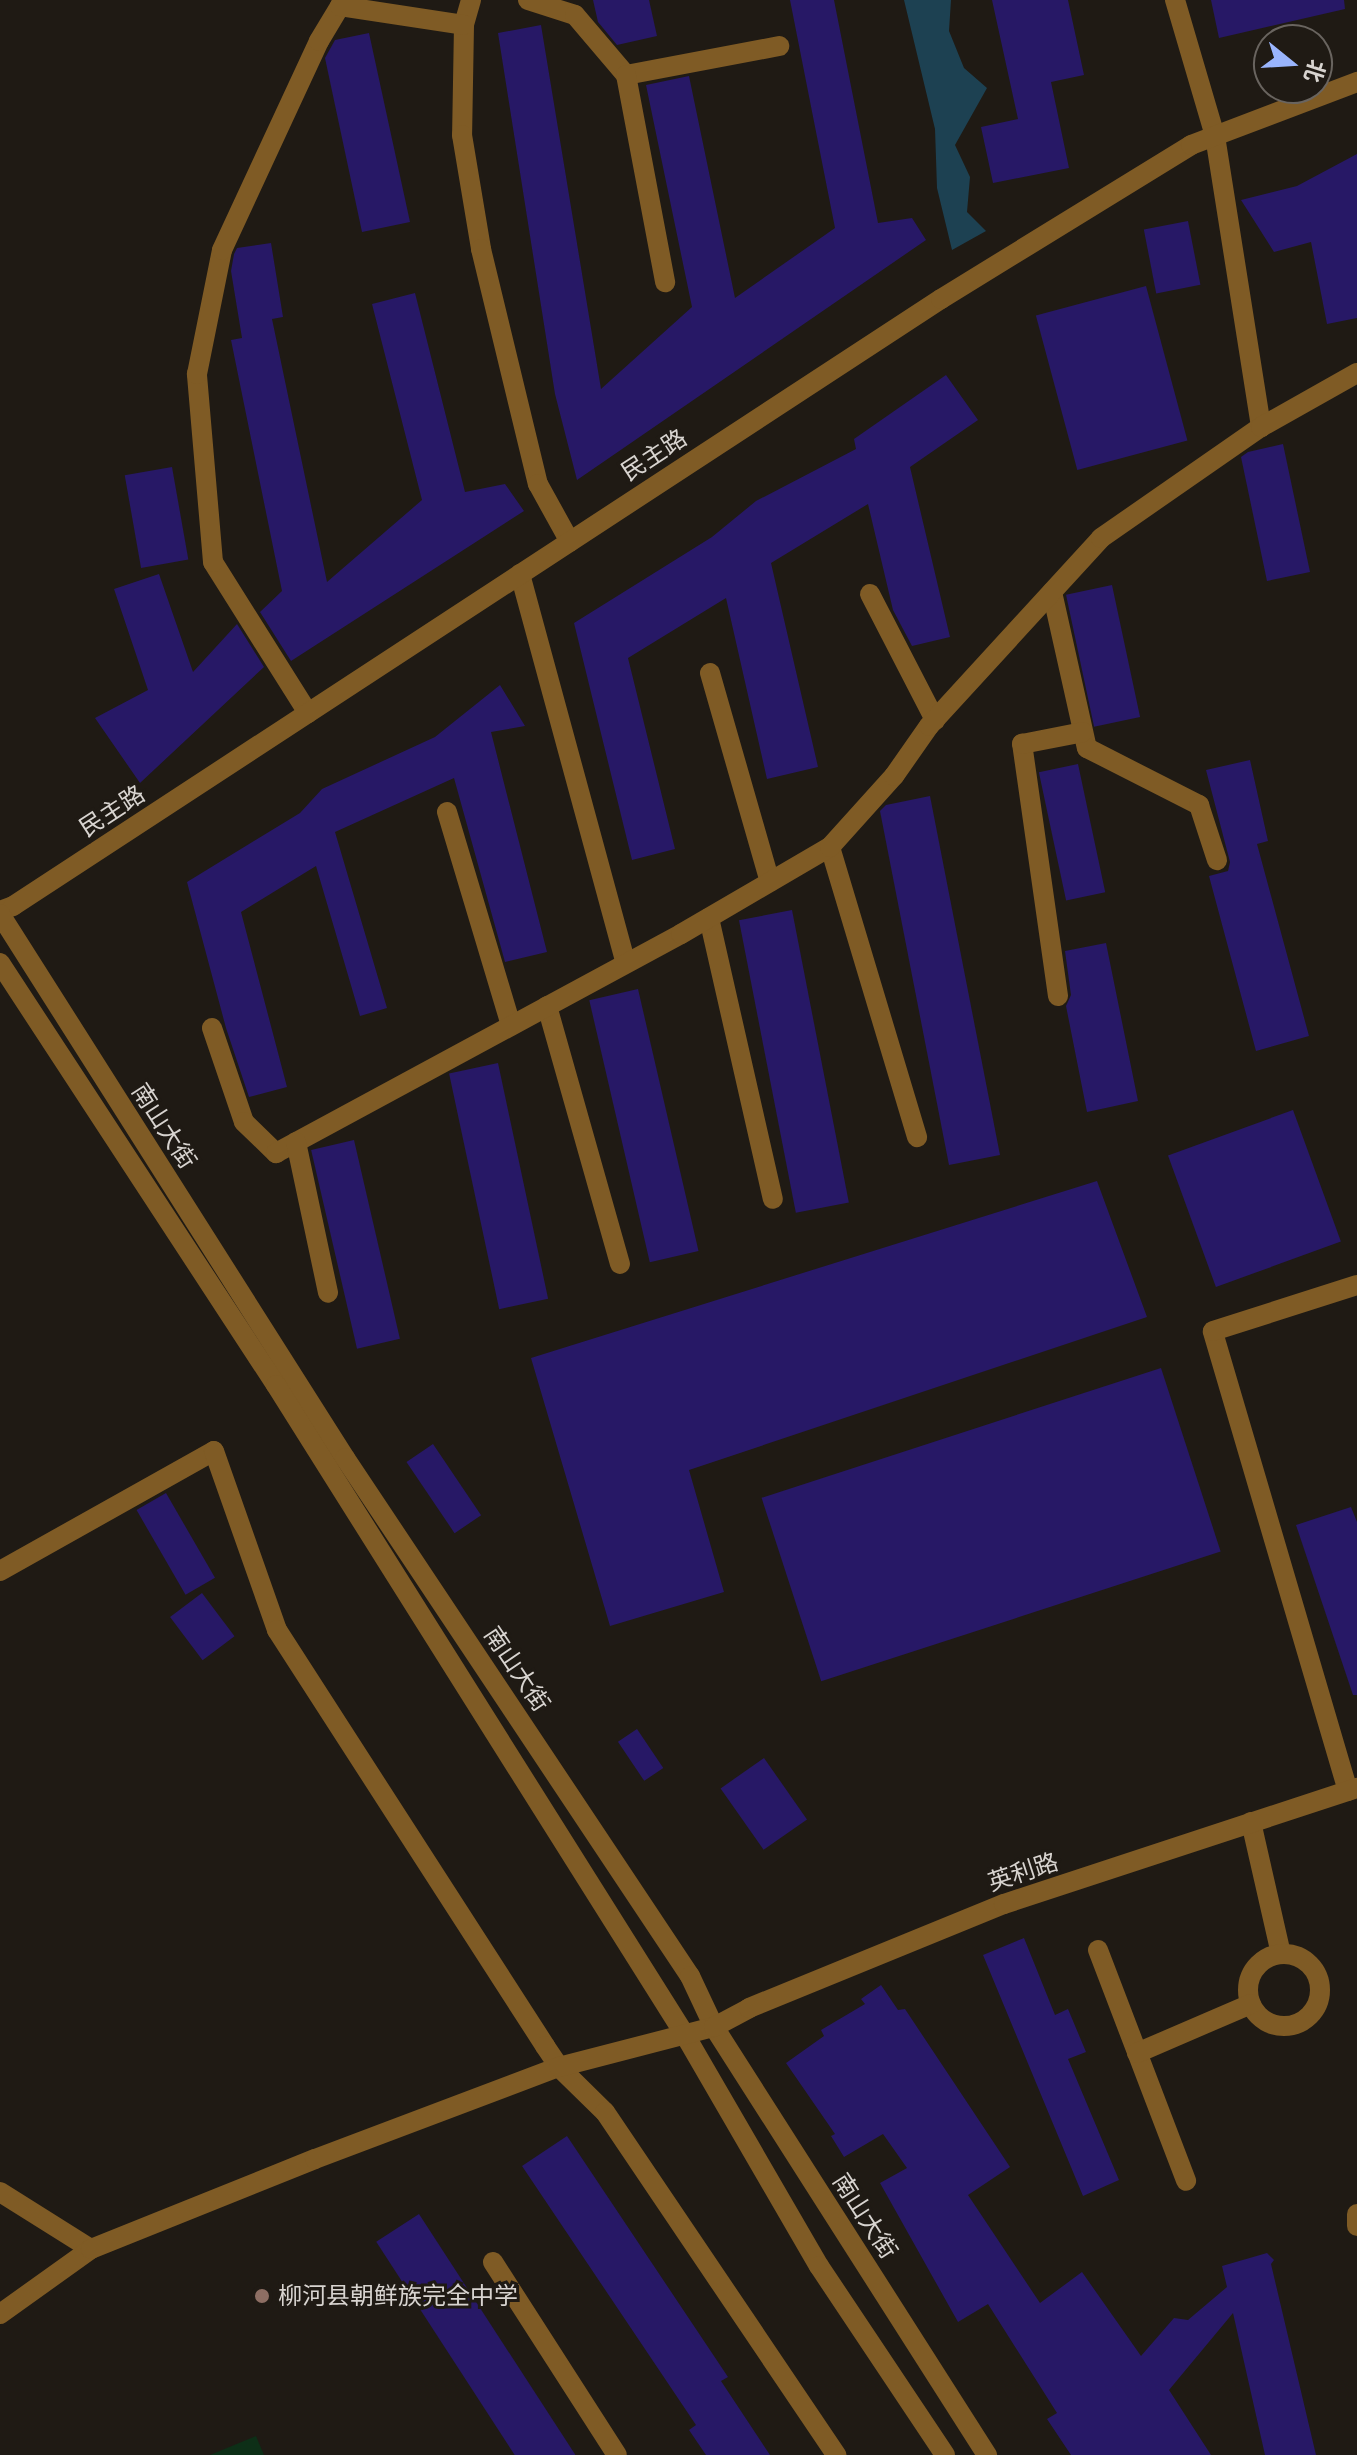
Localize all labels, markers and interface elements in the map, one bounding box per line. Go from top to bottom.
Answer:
north arrow [1253,24,1333,104]
text: 北 [1298,56,1331,86]
street label: 民主路 [616,423,692,487]
street label: 民主路 [74,779,150,843]
street label: 南山大街 [126,1078,202,1174]
street label: 南山大街 [478,1621,556,1717]
street label: 英利路 [984,1847,1062,1897]
street label: 南山大街 [827,2168,903,2264]
place label: 柳河县朝鲜族完全中学 [278,2282,518,2310]
marker: 柳河县朝鲜族完全中学 [253,2287,271,2305]

